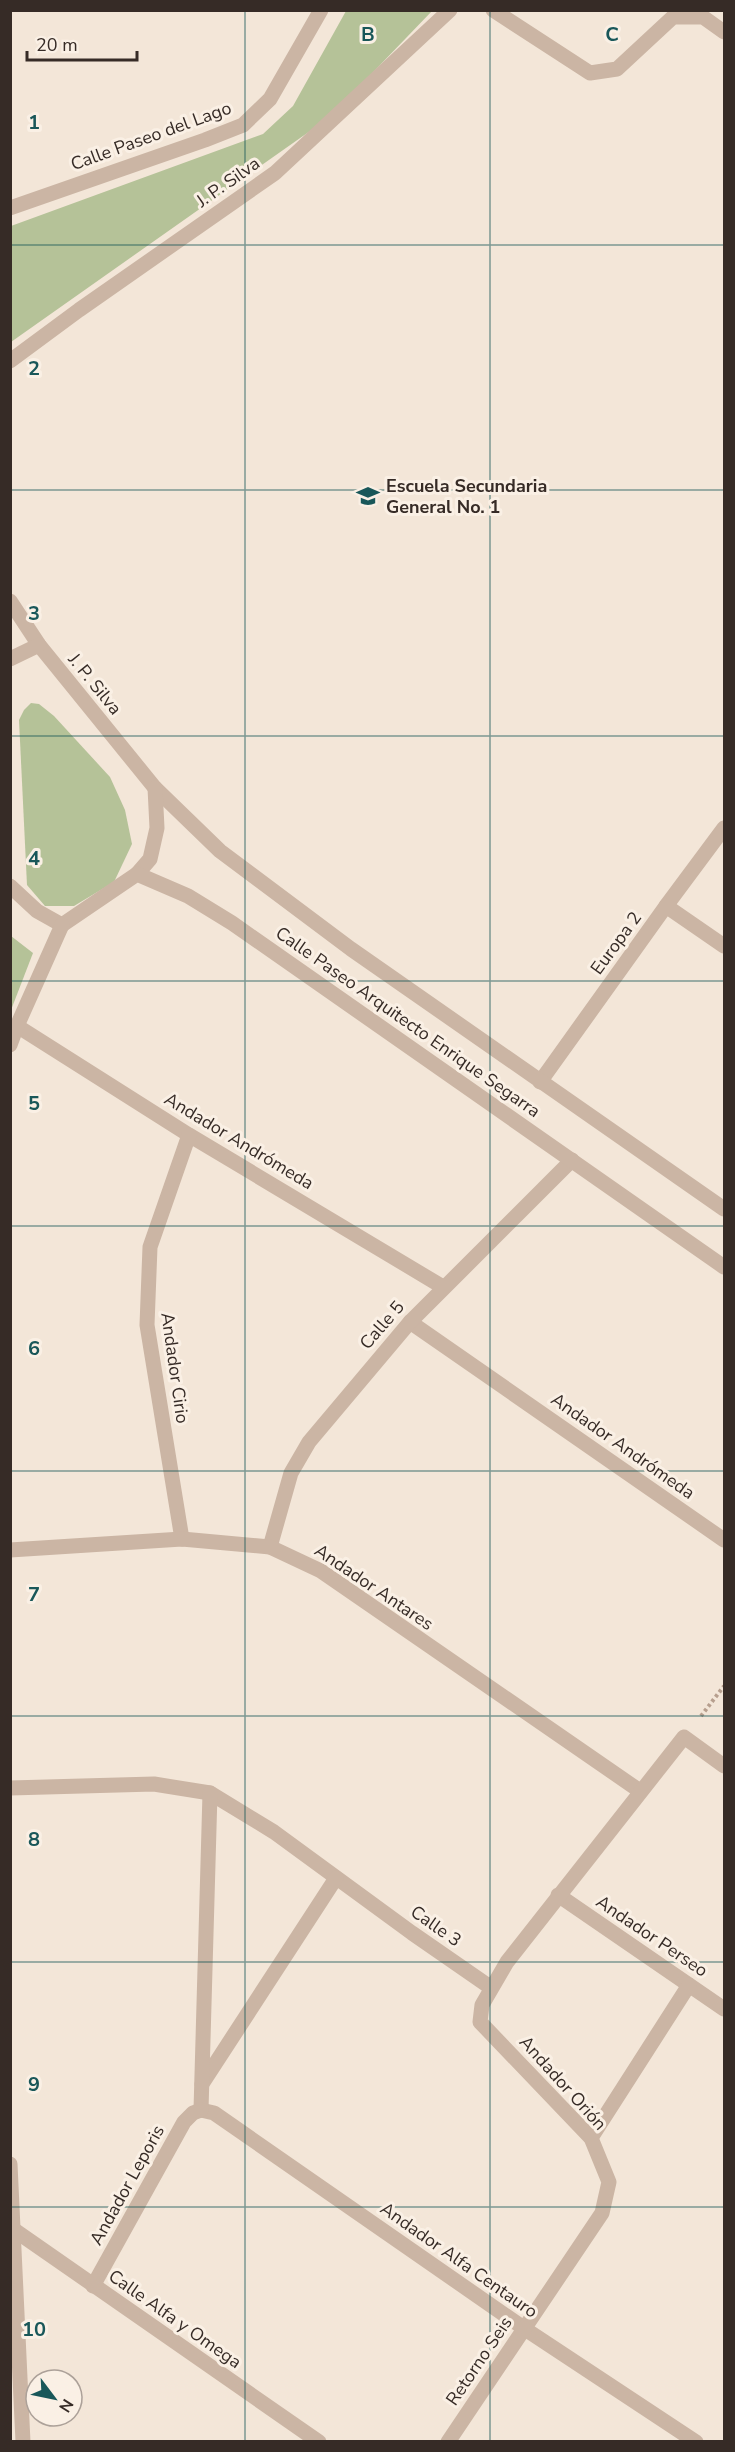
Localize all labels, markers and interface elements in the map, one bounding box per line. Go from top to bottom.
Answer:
text: B [361,21,375,48]
text: C [605,21,619,48]
scale bar [27,24,136,62]
text: 20 m [36,33,78,57]
street label: Calle Paseo del Lago [67,96,235,176]
text: 1 [28,109,40,136]
street label: J. P. Silva [191,151,265,213]
text: 2 [28,355,40,382]
place label: Escuela Secundaria General No. 1 [386,474,547,519]
school or university icon: Escuela Secundaria General No. 1 [355,483,381,509]
text: 3 [28,600,40,627]
street label: J. P. Silva [62,647,127,720]
text: 4 [28,845,40,872]
street label: Europa 2 [585,907,647,979]
street label: Calle Paseo Arquitecto Enrique Segarra [271,921,545,1123]
street label: Andador Andrómeda [160,1087,318,1195]
text: 5 [28,1090,40,1117]
street label: Calle 5 [354,1296,410,1354]
street label: Andador Cirio [155,1311,195,1425]
text: 6 [28,1335,40,1362]
street label: Andador Andrómeda [546,1387,700,1505]
street label: Andador Antares [310,1538,438,1636]
text: 7 [28,1581,40,1608]
text: 8 [28,1826,40,1853]
street label: Andador Perseo [591,1890,713,1982]
street label: Calle 3 [406,1900,466,1952]
street label: Andador Orión [514,2031,612,2135]
text: 9 [28,2071,40,2098]
street label: Andador Leporis [84,2121,170,2249]
street label: Andador Alfa Centauro [376,2197,542,2323]
street label: Calle Alfa y Omega [104,2264,246,2374]
street label: Retorno Seis [440,2312,518,2410]
text: 10 [22,2316,46,2343]
north arrow [24,2368,84,2428]
text: N [53,2395,78,2416]

